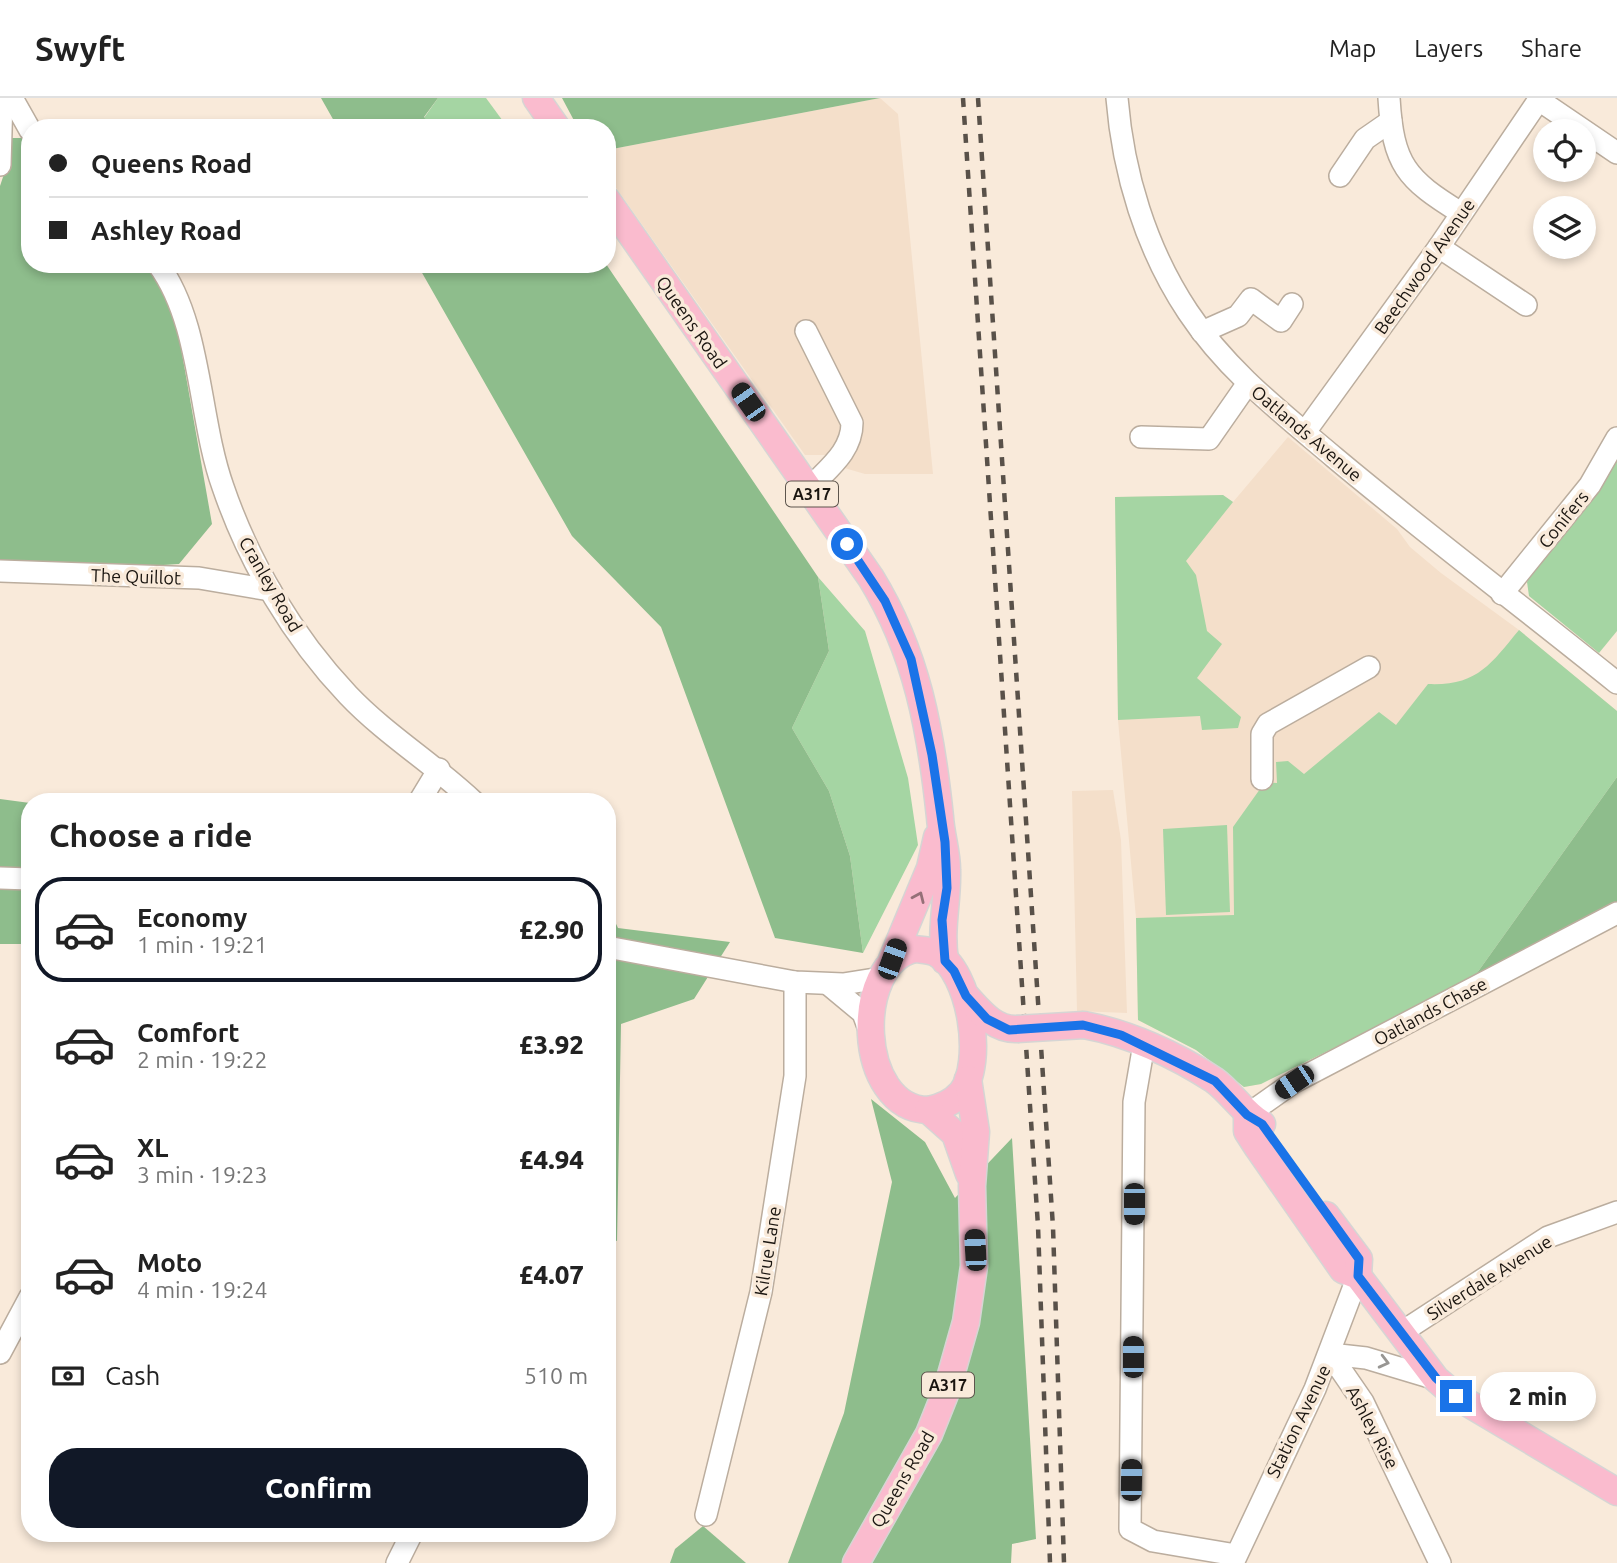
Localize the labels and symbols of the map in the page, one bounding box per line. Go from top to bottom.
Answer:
street label: Beechwood Avenue [1370,195,1478,337]
street label: Queens Road [652,272,731,372]
car [728,379,769,425]
street label: Oatlands Avenue [1248,381,1366,485]
road number: A317 [786,482,838,506]
street label: Conifers [1534,486,1592,552]
route start [831,528,863,560]
street label: Cranley Road [236,533,306,635]
street label: The Quillot [91,564,181,589]
one-way arrow [910,891,924,903]
car [875,936,910,982]
street label: Oatlands Chase [1370,973,1490,1049]
car [1271,1062,1318,1102]
car [1124,1183,1145,1225]
street label: Kilrue Lane [750,1205,784,1297]
car [964,1228,987,1272]
street label: Silverdale Avenue [1423,1231,1555,1323]
car [1123,1336,1144,1378]
one-way arrow [1378,1354,1390,1368]
street label: Station Avenue [1262,1361,1334,1481]
road number: A317 [922,1372,974,1398]
callout: 2 min [1480,1372,1596,1420]
route end [1440,1380,1472,1412]
street label: Ashley Rise [1343,1382,1403,1472]
street label: Queens Road [866,1427,938,1531]
car [1121,1459,1142,1501]

